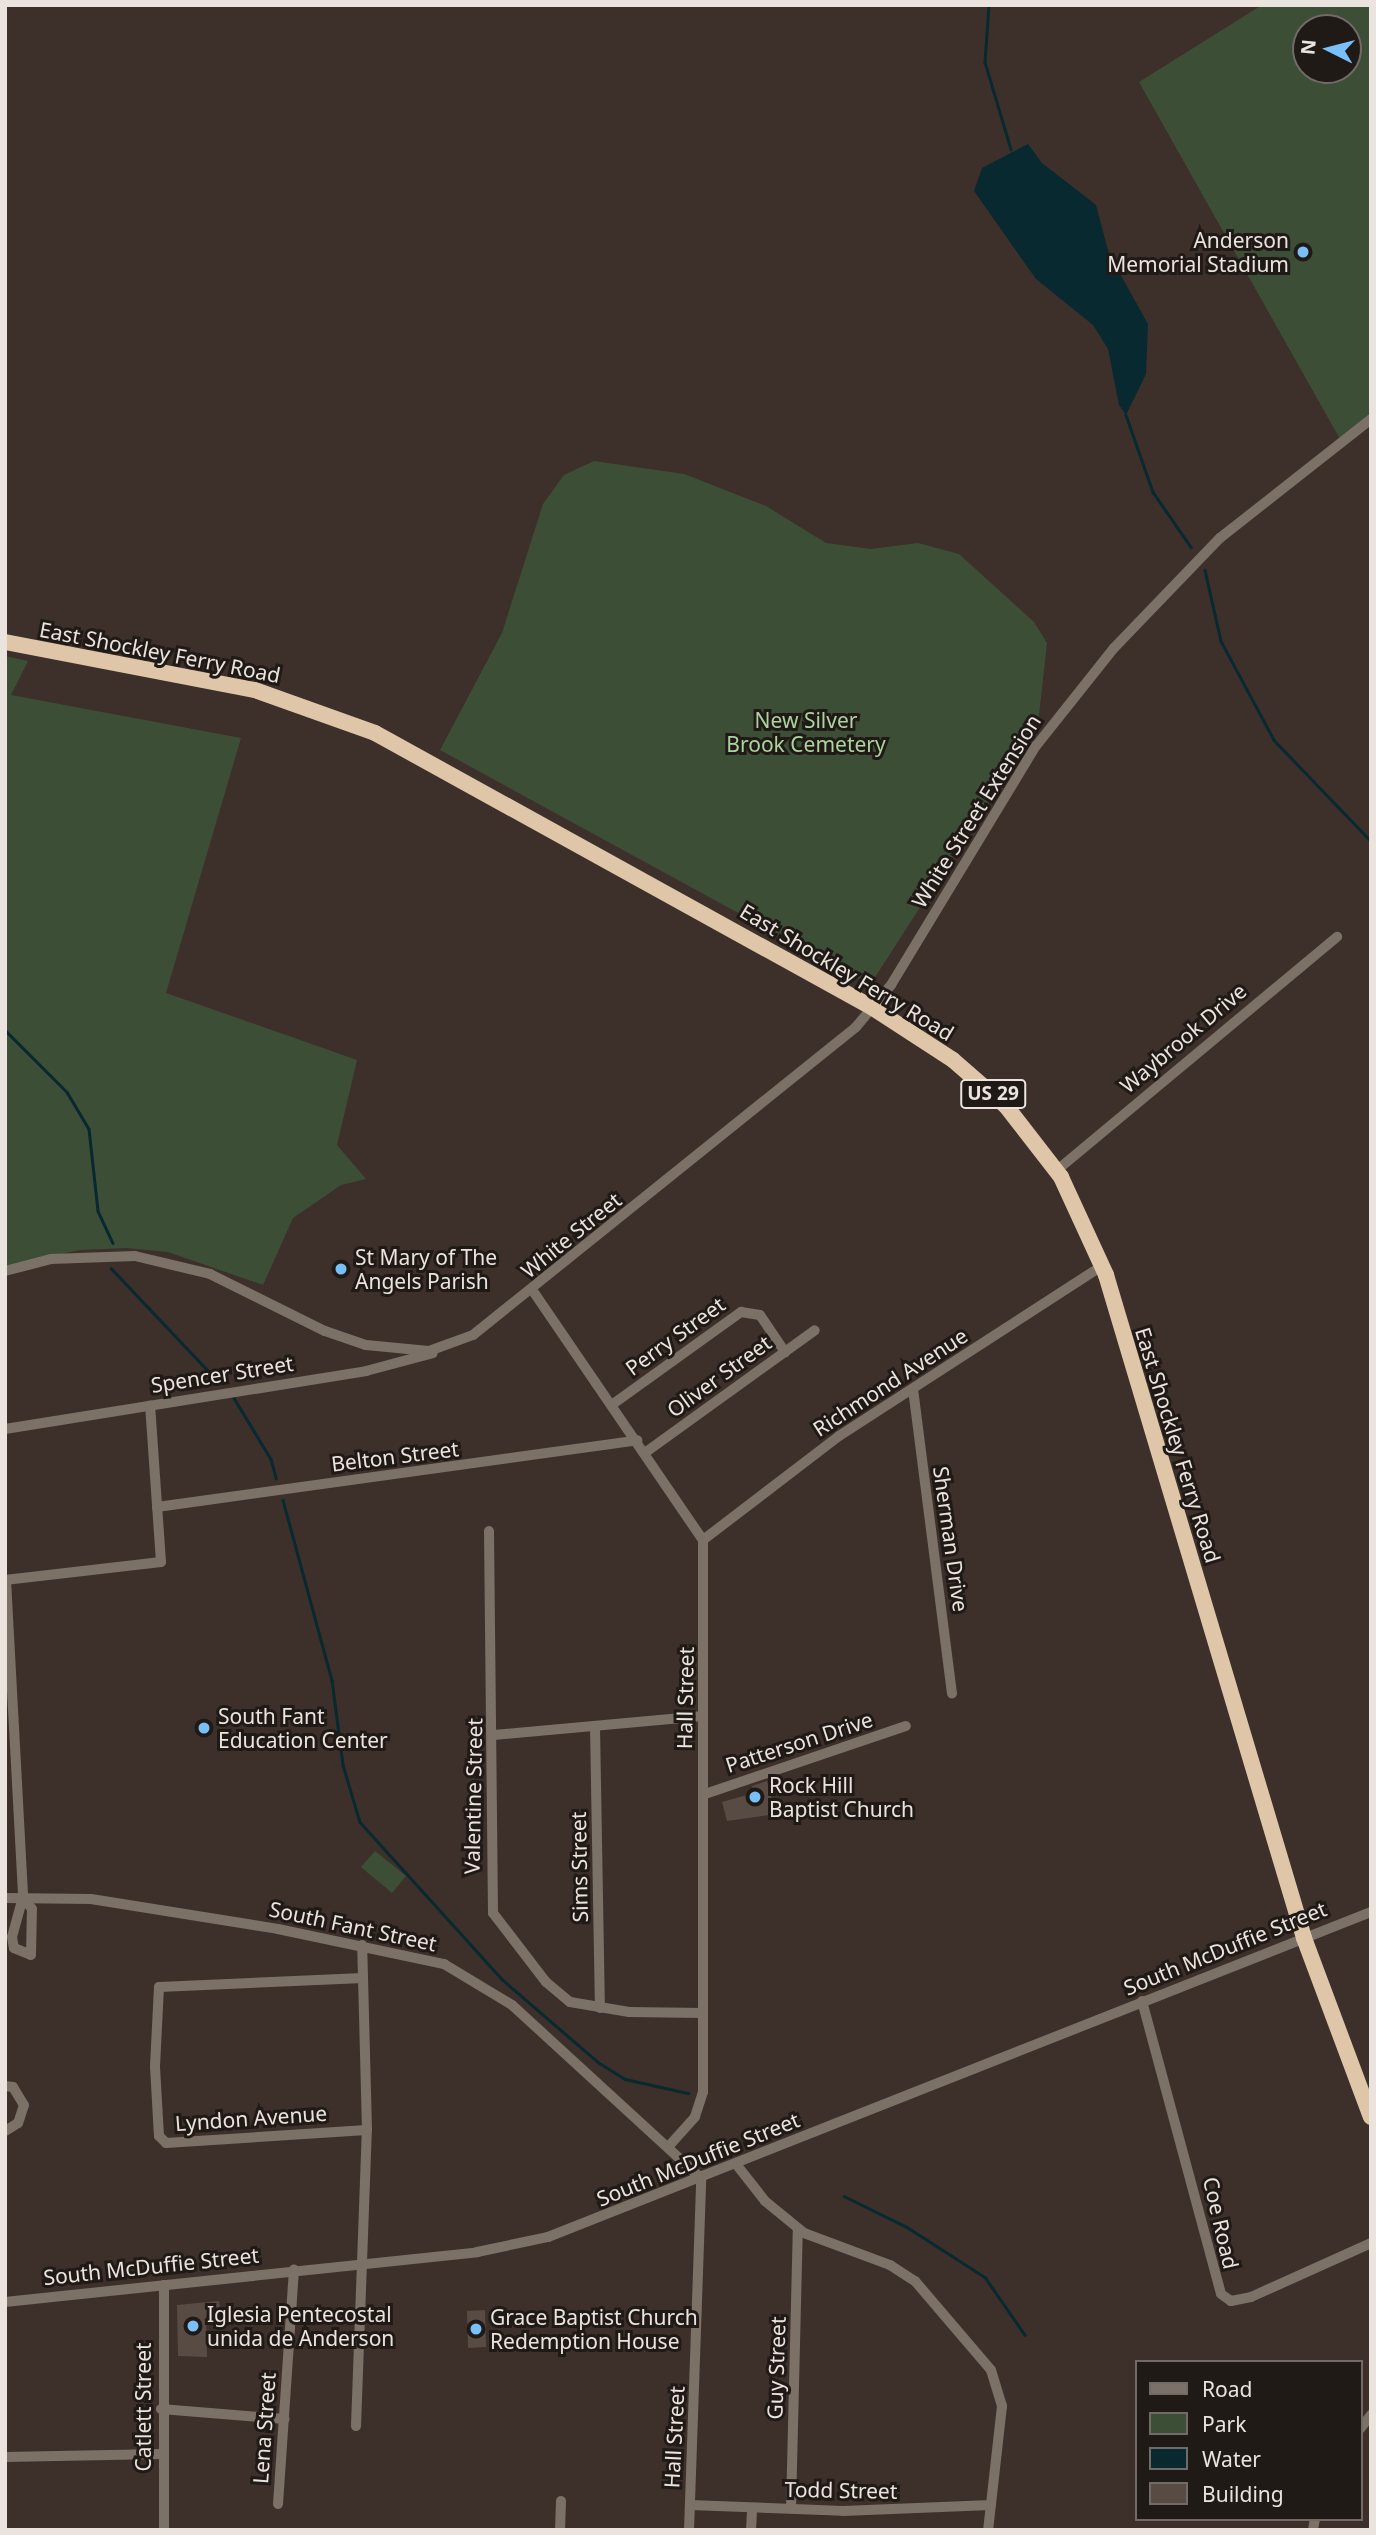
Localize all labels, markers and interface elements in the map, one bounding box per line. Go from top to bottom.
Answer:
north arrow [1292,14,1362,84]
text: N [1294,38,1322,56]
place label: Anderson Memorial Stadium [1107,227,1289,277]
marker: Anderson Memorial Stadium [1295,244,1311,260]
street label: East Shockley Ferry Road [37,616,283,688]
park label: New Silver Brook Cemetery [726,707,886,757]
street label: White Street Extension [906,710,1046,912]
street label: East Shockley Ferry Road [736,898,958,1046]
street label: Waybrook Drive [1115,978,1251,1098]
road number: US 29 [960,1078,1026,1110]
street label: White Street [516,1187,626,1283]
place label: St Mary of The Angels Parish [355,1244,497,1294]
marker: St Mary of The Angels Parish [333,1261,349,1277]
street label: Perry Street [620,1292,730,1380]
street label: Richmond Avenue [808,1323,972,1441]
street label: East Shockley Ferry Road [1130,1324,1226,1566]
street label: Oliver Street [662,1330,776,1422]
street label: Spencer Street [149,1350,295,1398]
street label: Belton Street [330,1436,460,1476]
street label: Sherman Drive [928,1465,974,1613]
street label: Hall Street [672,1647,698,1749]
place label: South Fant Education Center [218,1703,388,1753]
street label: Patterson Drive [722,1706,876,1778]
street label: Valentine Street [459,1718,487,1874]
marker: South Fant Education Center [196,1720,212,1736]
place label: Rock Hill Baptist Church [769,1772,914,1822]
marker: Rock Hill Baptist Church [747,1789,763,1805]
street label: Sims Street [565,1811,593,1923]
street label: South Fant Street [267,1896,439,1956]
street label: South McDuffie Street [1120,1896,1330,2000]
street label: Lyndon Avenue [174,2100,328,2136]
street label: South McDuffie Street [593,2107,803,2211]
street label: Coe Road [1198,2174,1244,2272]
street label: South McDuffie Street [42,2242,260,2290]
place label: Iglesia Pentecostal unida de Anderson [207,2301,394,2351]
place label: Grace Baptist Church Redemption House [490,2304,698,2354]
street label: Guy Street [762,2316,790,2420]
marker: Iglesia Pentecostal unida de Anderson [185,2318,201,2334]
marker: Grace Baptist Church Redemption House [468,2321,484,2337]
street label: Catlett Street [130,2342,156,2472]
legend [1134,2360,1362,2521]
street label: Lena Street [248,2371,280,2485]
text: Road [1202,2375,1252,2403]
street label: Hall Street [659,2385,689,2489]
text: Park [1202,2410,1246,2438]
text: Water [1202,2445,1261,2473]
street label: Todd Street [784,2476,898,2504]
text: Building [1202,2480,1284,2508]

